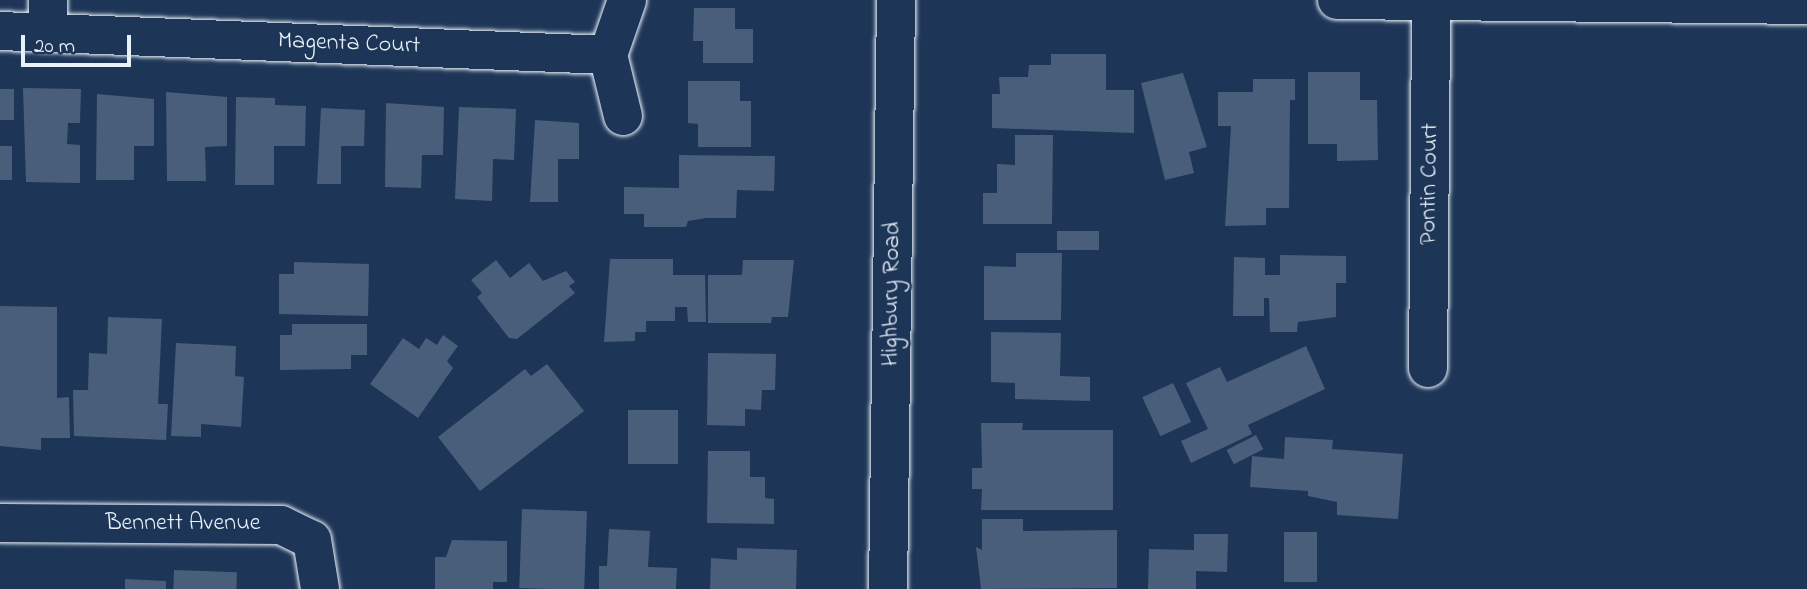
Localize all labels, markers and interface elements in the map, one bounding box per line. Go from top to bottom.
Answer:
scale bar [24,21,135,65]
street label: Magenta Court [277,27,421,61]
text: 20 m [34,32,75,62]
street label: Pontin Court [1415,123,1445,245]
street label: Highbury Road [876,221,908,367]
street label: Bennett Avenue [105,510,261,538]

